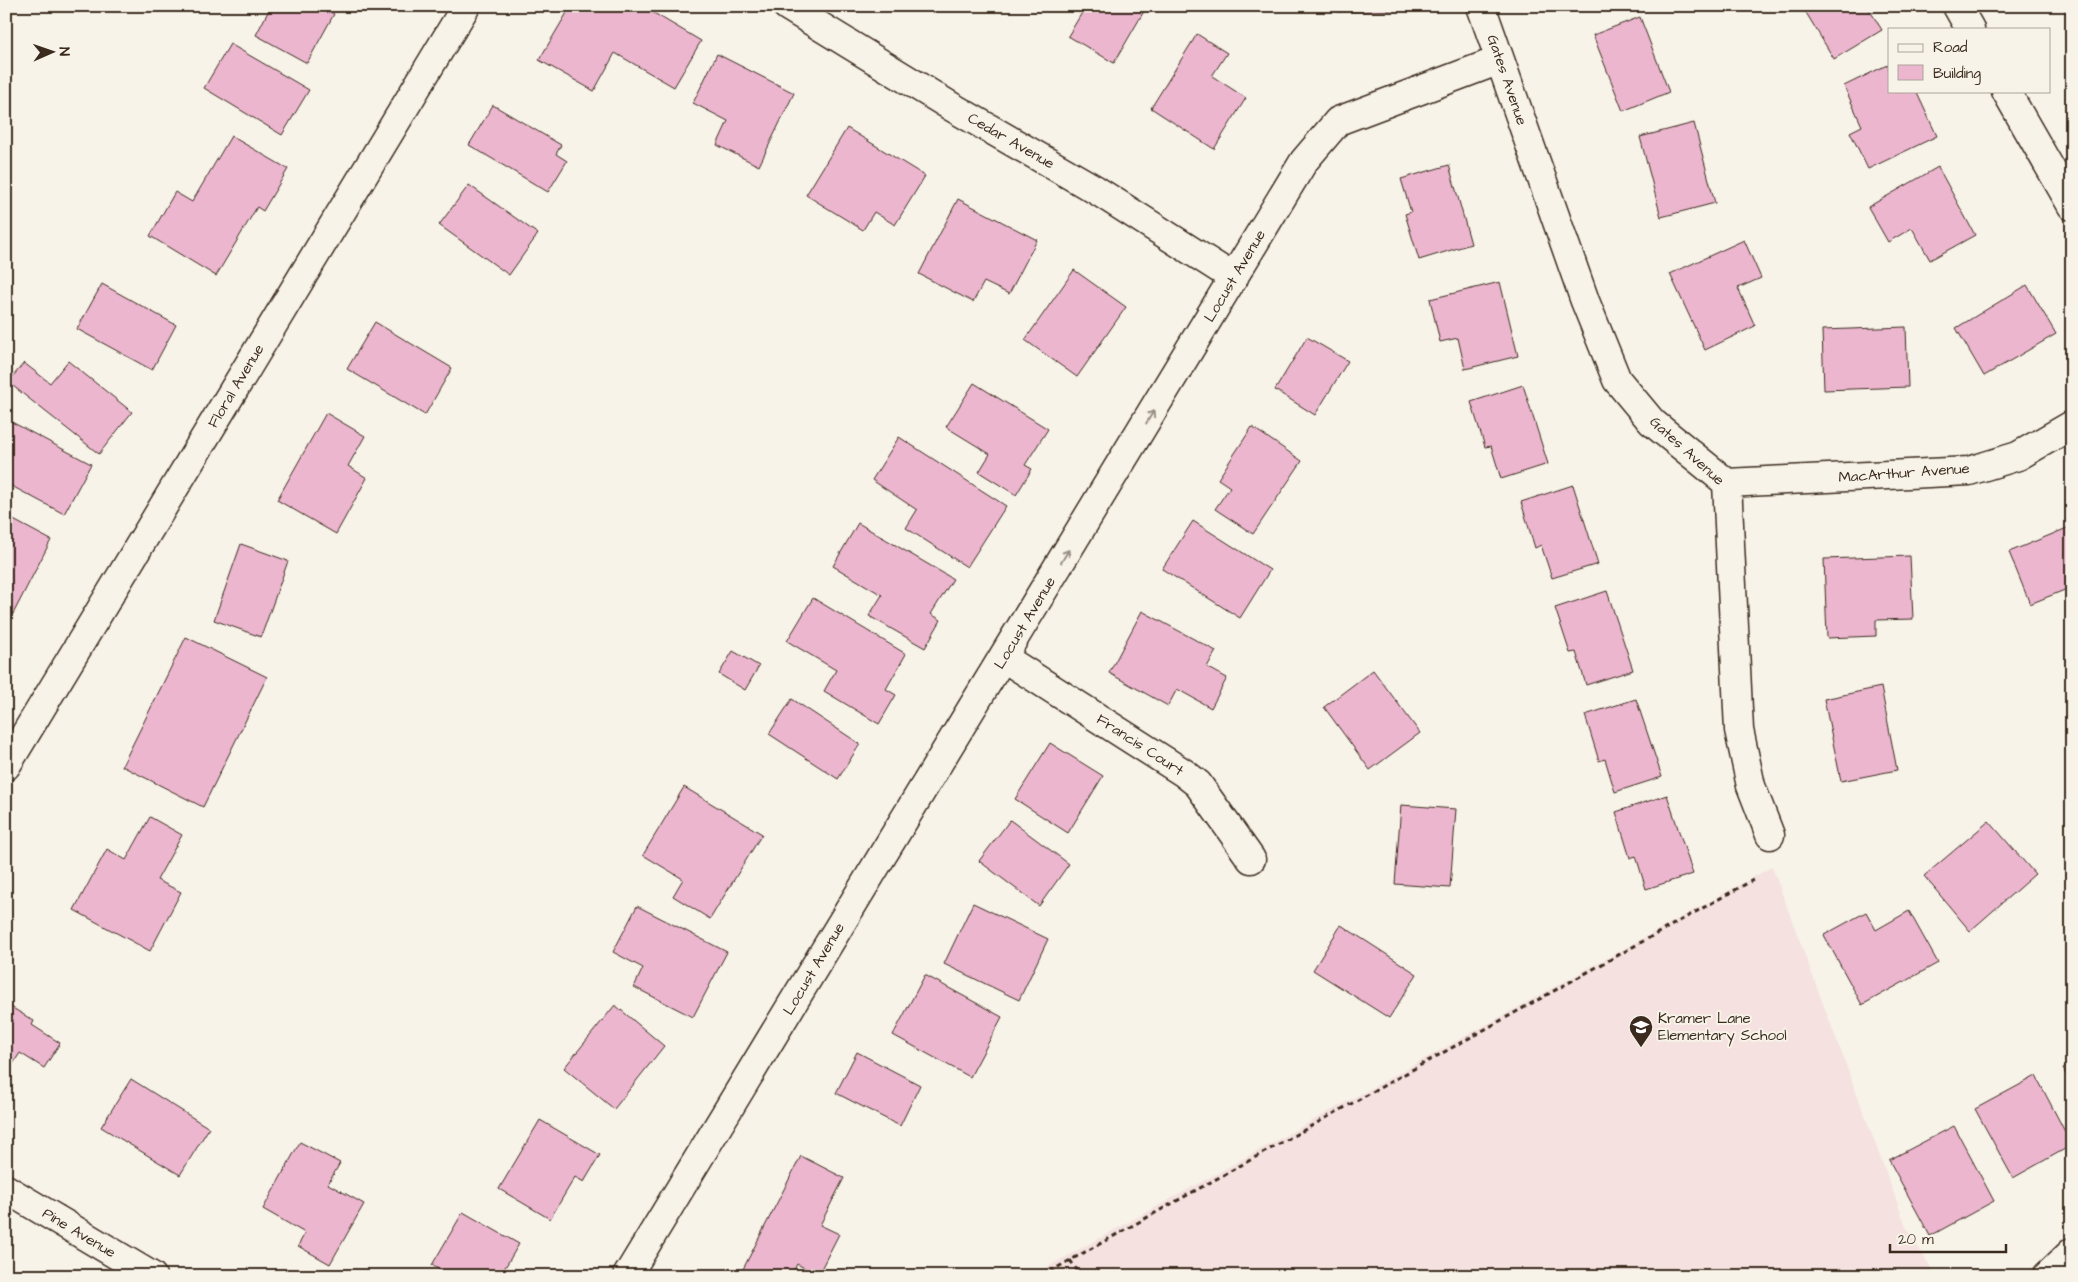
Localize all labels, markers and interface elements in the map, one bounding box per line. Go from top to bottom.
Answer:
north arrow [28,28,78,78]
legend [1888,28,2050,92]
street label: Gates Avenue [1482,32,1532,128]
text: Road [1933,37,1968,58]
text: N [54,47,74,57]
text: Building [1933,63,1981,85]
street label: Cedar Avenue [964,108,1058,174]
street label: Locust Avenue [1199,226,1271,326]
street label: Floral Avenue [203,340,269,432]
one-way arrow [1145,410,1155,424]
street label: Gates Avenue [1645,412,1729,490]
street label: MacArthur Avenue [1838,458,1970,488]
one-way arrow [1061,549,1071,563]
street label: Locust Avenue [989,573,1061,673]
street label: Francis Court [1092,709,1188,781]
street label: Locust Avenue [778,919,850,1019]
place label: Kramer Lane Elementary School [1658,1008,1787,1047]
school or university icon: Kramer Lane Elementary School [1628,1014,1654,1048]
street label: Pine Avenue [38,1203,120,1263]
scale bar [1890,1222,2007,1254]
text: 20 m [1898,1229,1934,1250]

